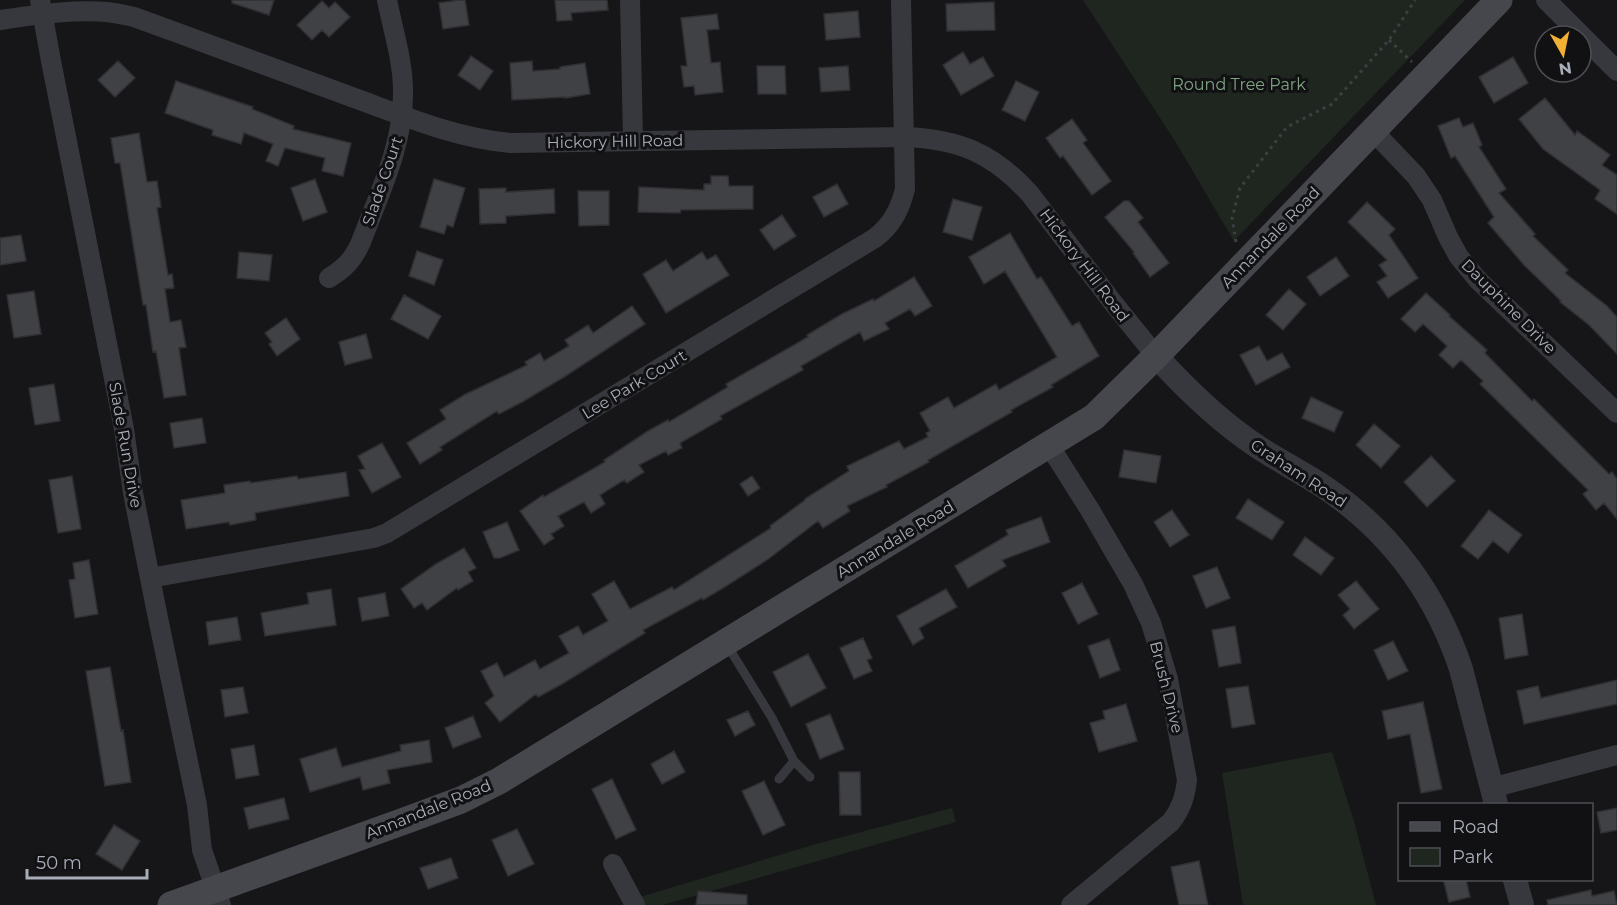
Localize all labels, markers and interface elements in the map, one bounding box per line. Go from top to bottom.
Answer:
north arrow [1533,24,1593,84]
text: N [1557,58,1573,79]
park label: Round Tree Park [1172,75,1306,94]
street label: Hickory Hill Road [547,131,683,152]
street label: Slade Court [358,134,407,228]
street label: Annandale Road [1217,183,1324,292]
street label: Hickory Hill Road [1036,205,1133,326]
street label: Dauphine Drive [1457,255,1560,358]
street label: Lee Park Court [579,346,690,423]
street label: Slade Run Drive [105,381,146,510]
street label: Graham Road [1247,435,1350,512]
street label: Annandale Road [833,497,957,582]
street label: Brush Drive [1146,639,1187,735]
street label: Annandale Road [363,776,494,843]
legend [1398,803,1593,881]
text: Road [1452,816,1499,838]
scale bar [27,842,147,880]
text: Park [1452,846,1493,868]
text: 50 m [36,852,82,874]

